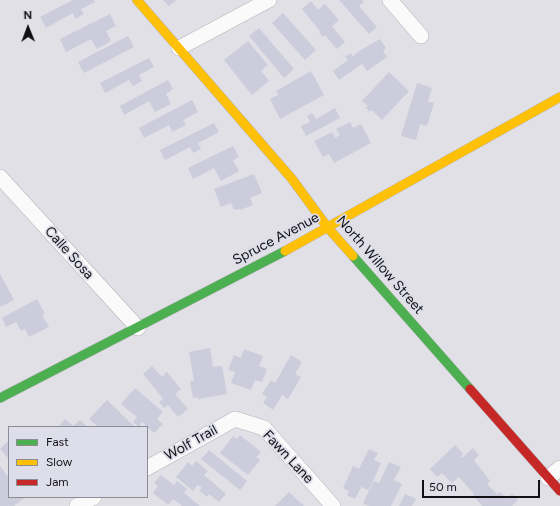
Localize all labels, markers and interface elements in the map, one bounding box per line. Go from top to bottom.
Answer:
north arrow [8,8,48,48]
text: N [23,9,32,22]
street label: Spruce Avenue [230,209,322,269]
street label: North Willow Street [333,212,427,318]
street label: Calle Sosa [41,223,97,283]
street label: Wolf Trail [162,422,220,464]
legend [8,426,148,498]
street label: Fawn Lane [259,427,317,487]
text: Fast [46,435,69,449]
text: Slow [46,455,72,469]
scale bar [424,472,542,498]
text: Jam [46,475,69,489]
text: 50 m [429,480,457,494]

